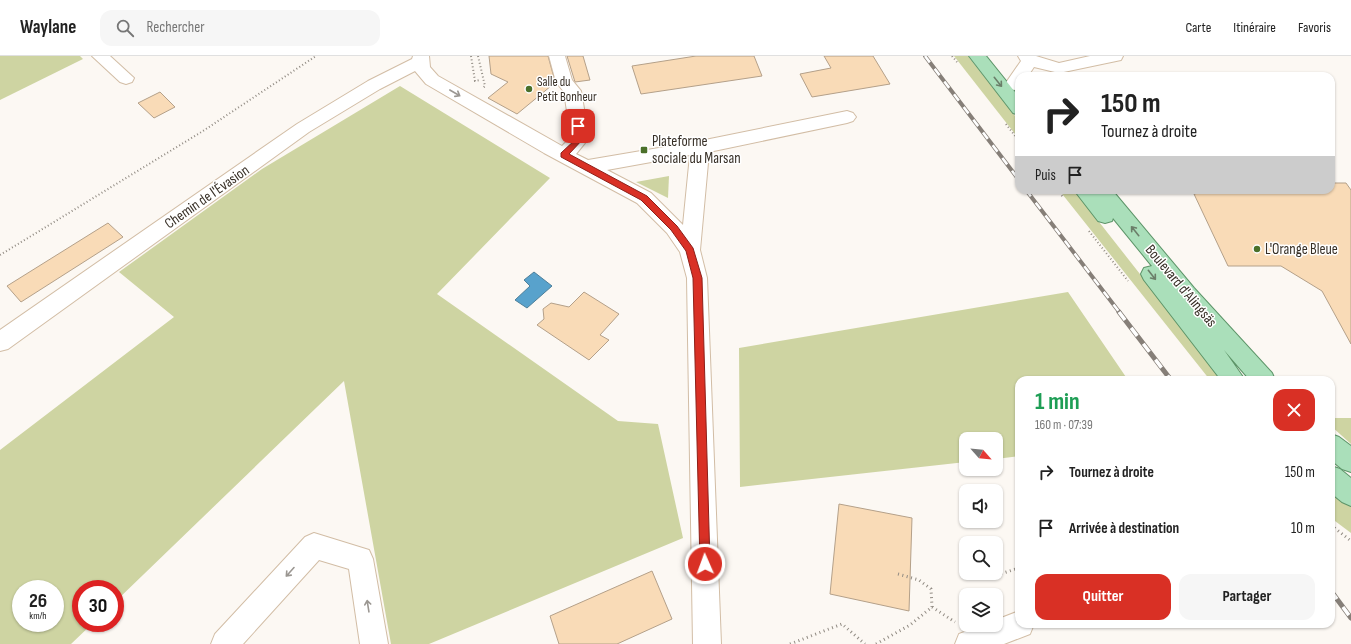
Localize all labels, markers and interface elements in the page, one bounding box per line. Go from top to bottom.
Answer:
search box [100,10,380,46]
text: Waylane [20,16,76,39]
icon: search [114,17,136,39]
text: Rechercher [146,18,205,37]
text: Carte [1185,19,1211,36]
text: Itinéraire [1233,19,1276,36]
text: Favoris [1298,19,1331,36]
place label: Salle du Petit Bonheur [537,74,597,105]
one-way arrow [993,77,1002,88]
marker: Salle du Petit Bonheur [524,84,534,94]
text: 150 m [1101,87,1161,120]
icon: right [1035,88,1087,140]
one-way arrow [449,90,461,98]
pin [561,109,595,143]
icon: arrive [567,115,589,137]
text: Tournez à droite [1101,121,1197,142]
place label: Plateforme sociale du Marsan [652,132,741,168]
marker: Plateforme sociale du Marsan [639,145,649,155]
street label: Chemin de l'Évasion [161,161,253,233]
icon: arrive [1064,164,1086,186]
text: Puis [1035,166,1056,185]
one-way arrow [1131,226,1140,237]
place label: L'Orange Bleue [1265,240,1338,259]
street label: Boulevard d'Alingsäs [1141,241,1221,331]
marker: L'Orange Bleue [1252,244,1262,254]
one-way arrow [1148,270,1156,281]
text: 1 min [1035,387,1080,416]
button: close [1273,389,1315,431]
text: 160 m · 07:39 [1035,417,1093,433]
north arrow [959,432,1003,476]
map controls [959,432,1003,632]
icon: right [1035,461,1057,483]
text: Tournez à droite [1069,463,1154,482]
text: 150 m [1285,463,1315,482]
button: sound [959,484,1003,528]
icon: arrive [1035,517,1057,539]
text: Arrivée à destination [1069,519,1179,538]
text: 10 m [1291,519,1315,538]
button: search [959,536,1003,580]
position arrow [684,543,726,585]
one-way arrow [286,567,295,577]
button: Quitter [1035,574,1171,620]
button: Partager [1179,574,1315,620]
speed limit sign: 30 [72,580,124,632]
button: layers [959,588,1003,632]
text: 26 [29,589,47,613]
one-way arrow [364,599,372,612]
text: km/h [29,610,47,622]

